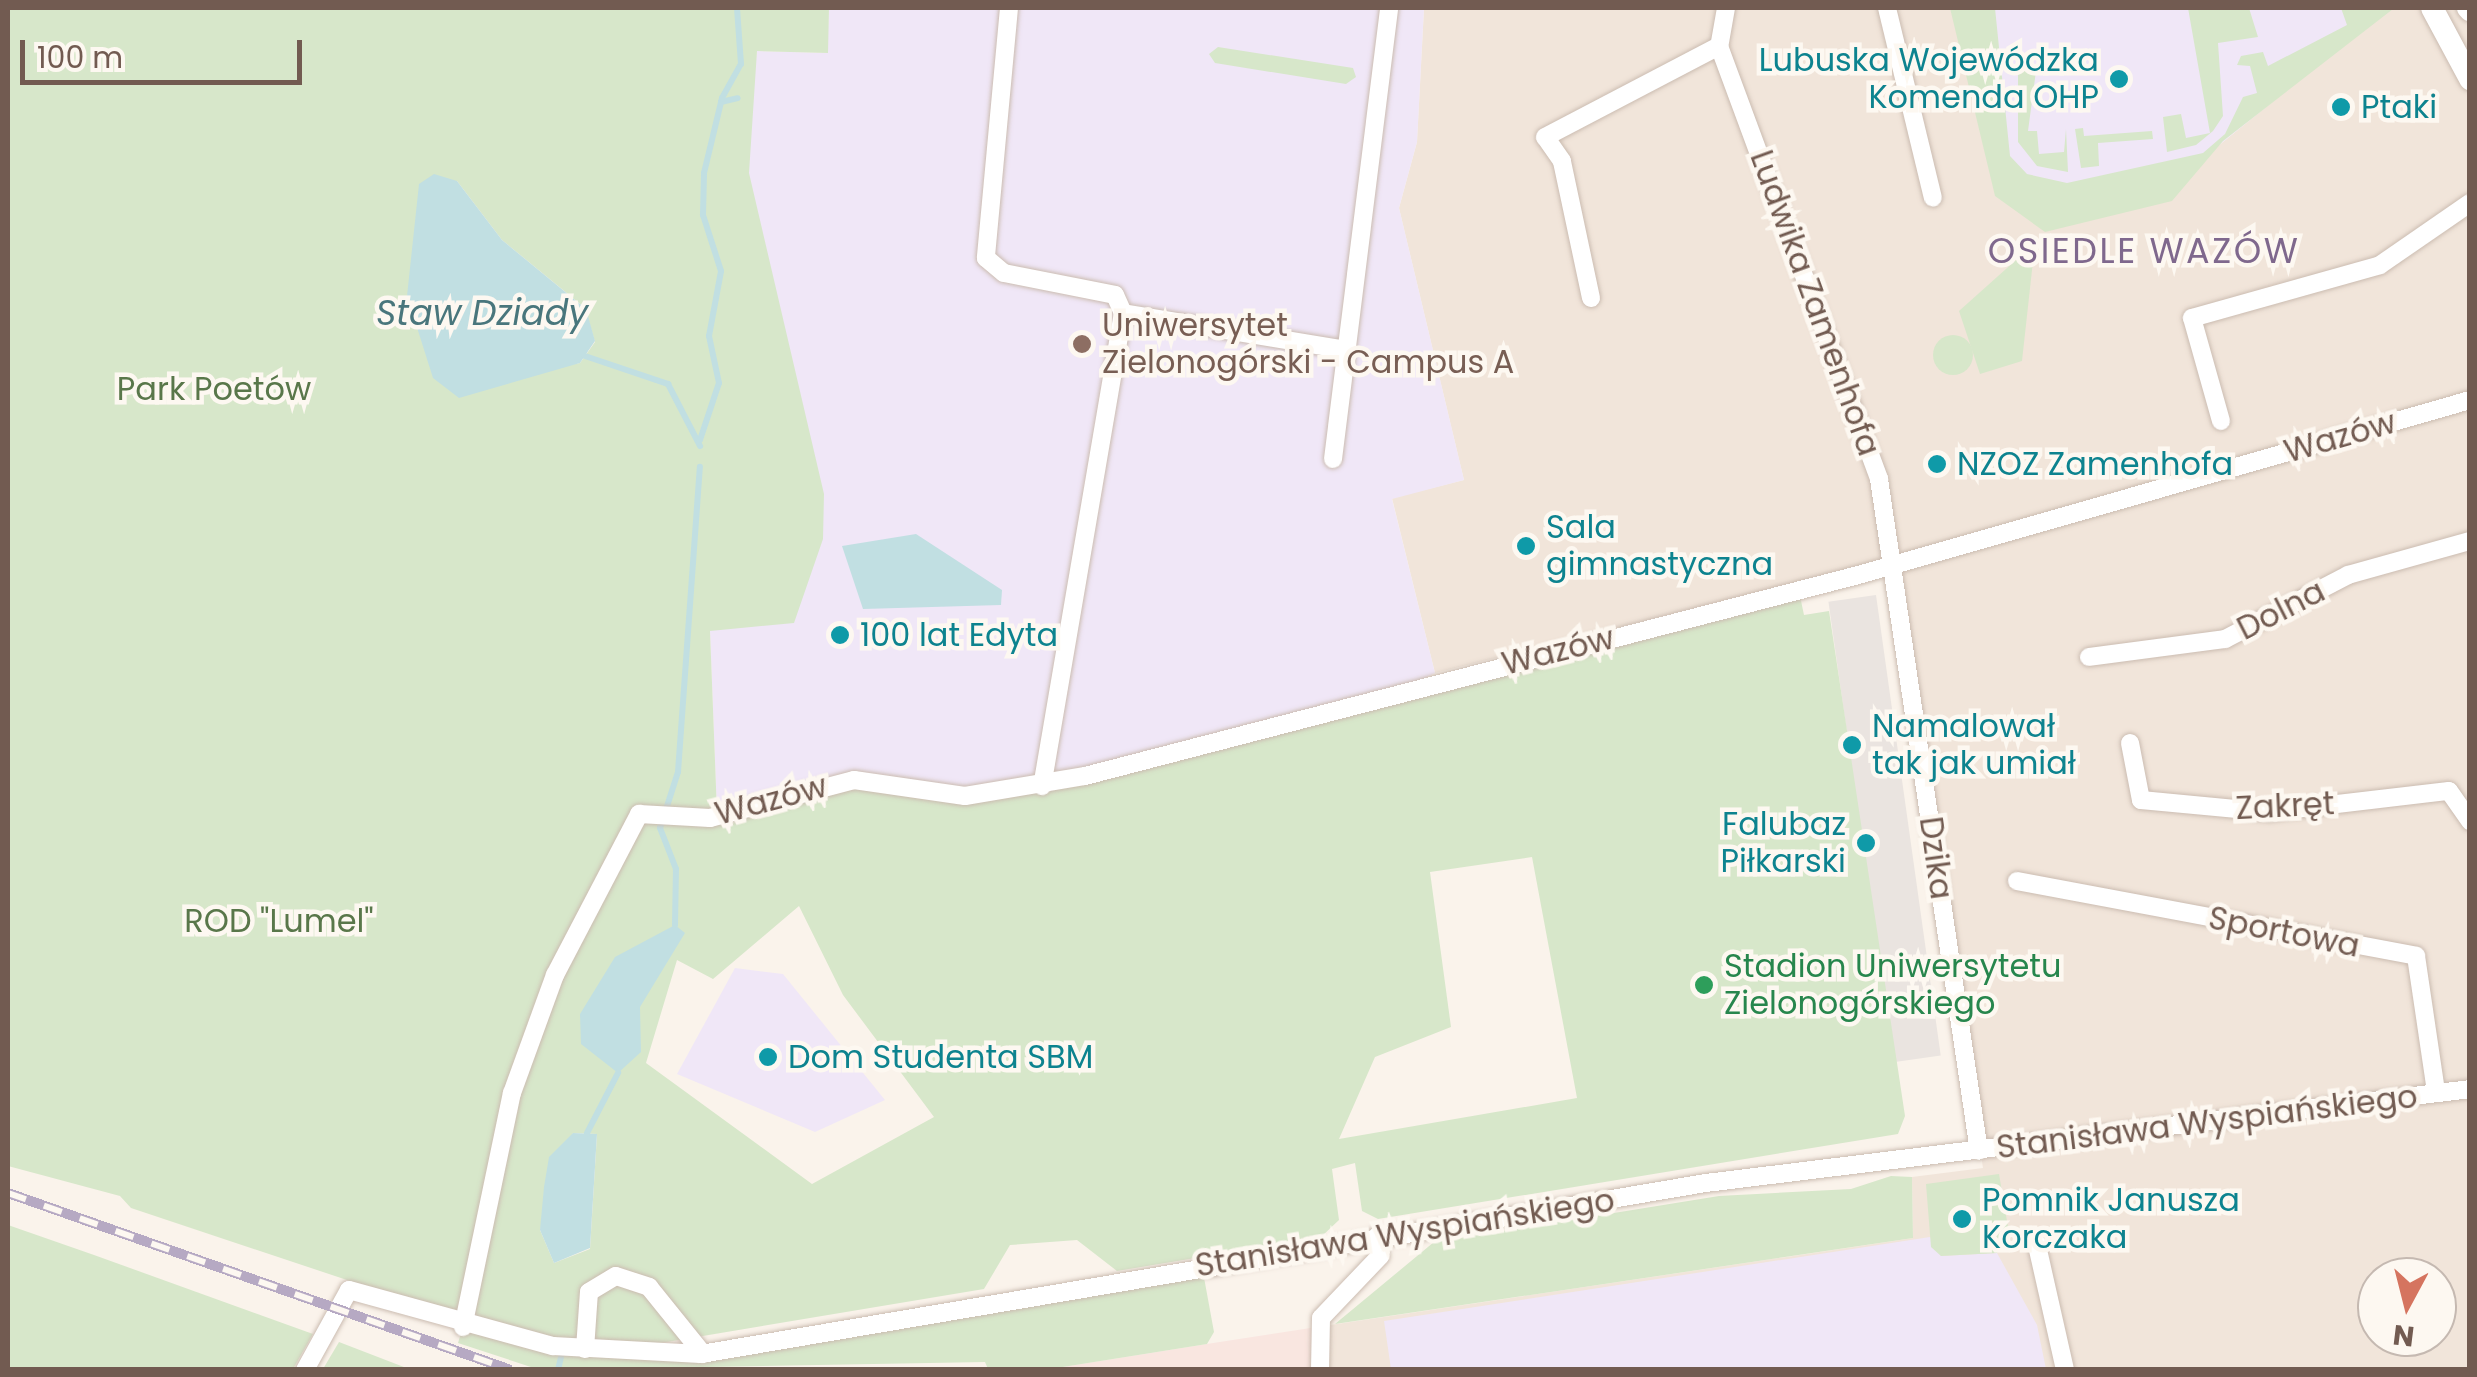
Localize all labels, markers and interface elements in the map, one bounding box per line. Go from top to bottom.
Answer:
scale bar [25,20,308,82]
text: 100 m [37,36,123,79]
place label: Lubuska Wojewódzka Komenda OHP [1759,42,2099,117]
marker: Lubuska Wojewódzka Komenda OHP [2108,68,2130,90]
place label: Ptaki [2361,88,2437,126]
marker: Ptaki [2330,96,2352,118]
street label: Ludwika Zamenhofa [1742,145,1888,461]
district label: OSIEDLE WAZÓW [1988,230,2300,272]
water label: Staw Dziady [376,292,588,334]
place label: Uniwersytet Zielonogórski - Campus A [1102,307,1514,382]
marker: Uniwersytet Zielonogórski - Campus A [1071,333,1093,355]
park label: Park Poetów [117,370,311,408]
street label: Wazów [2280,403,2400,471]
place label: NZOZ Zamenhofa [1957,445,2233,483]
marker: NZOZ Zamenhofa [1926,453,1948,475]
place label: Sala gimnastyczna [1546,509,1773,584]
marker: Sala gimnastyczna [1515,535,1537,557]
street label: Dolna [2231,572,2331,648]
place label: 100 lat Edyta [860,616,1058,654]
street label: Wazów [1498,619,1618,683]
marker: 100 lat Edyta [829,624,851,646]
place label: Namalował tak jak umiał [1872,708,2076,783]
marker: Namalował tak jak umiał [1841,734,1863,756]
street label: Wazów [711,767,831,833]
street label: Zakręt [2235,784,2335,828]
place label: Falubaz Piłkarski [1720,806,1846,881]
street label: Dzika [1911,814,1961,902]
marker: Falubaz Piłkarski [1855,832,1877,854]
street label: Sportowa [2205,899,2363,965]
park label: ROD "Lumel" [184,902,374,940]
place label: Stadion Uniwersytetu Zielonogórskiego [1724,948,2061,1023]
marker: Stadion Uniwersytetu Zielonogórskiego [1693,974,1715,996]
place label: Dom Studenta SBM [788,1038,1093,1076]
marker: Dom Studenta SBM [757,1046,779,1068]
street label: Stanisława Wyspiańskiego [1994,1077,2420,1167]
street label: Stanisława Wyspiańskiego [1193,1181,1617,1285]
place label: Pomnik Janusza Korczaka [1982,1182,2240,1257]
marker: Pomnik Janusza Korczaka [1951,1208,1973,1230]
north arrow [2357,1257,2457,1357]
text: N [2391,1315,2416,1356]

